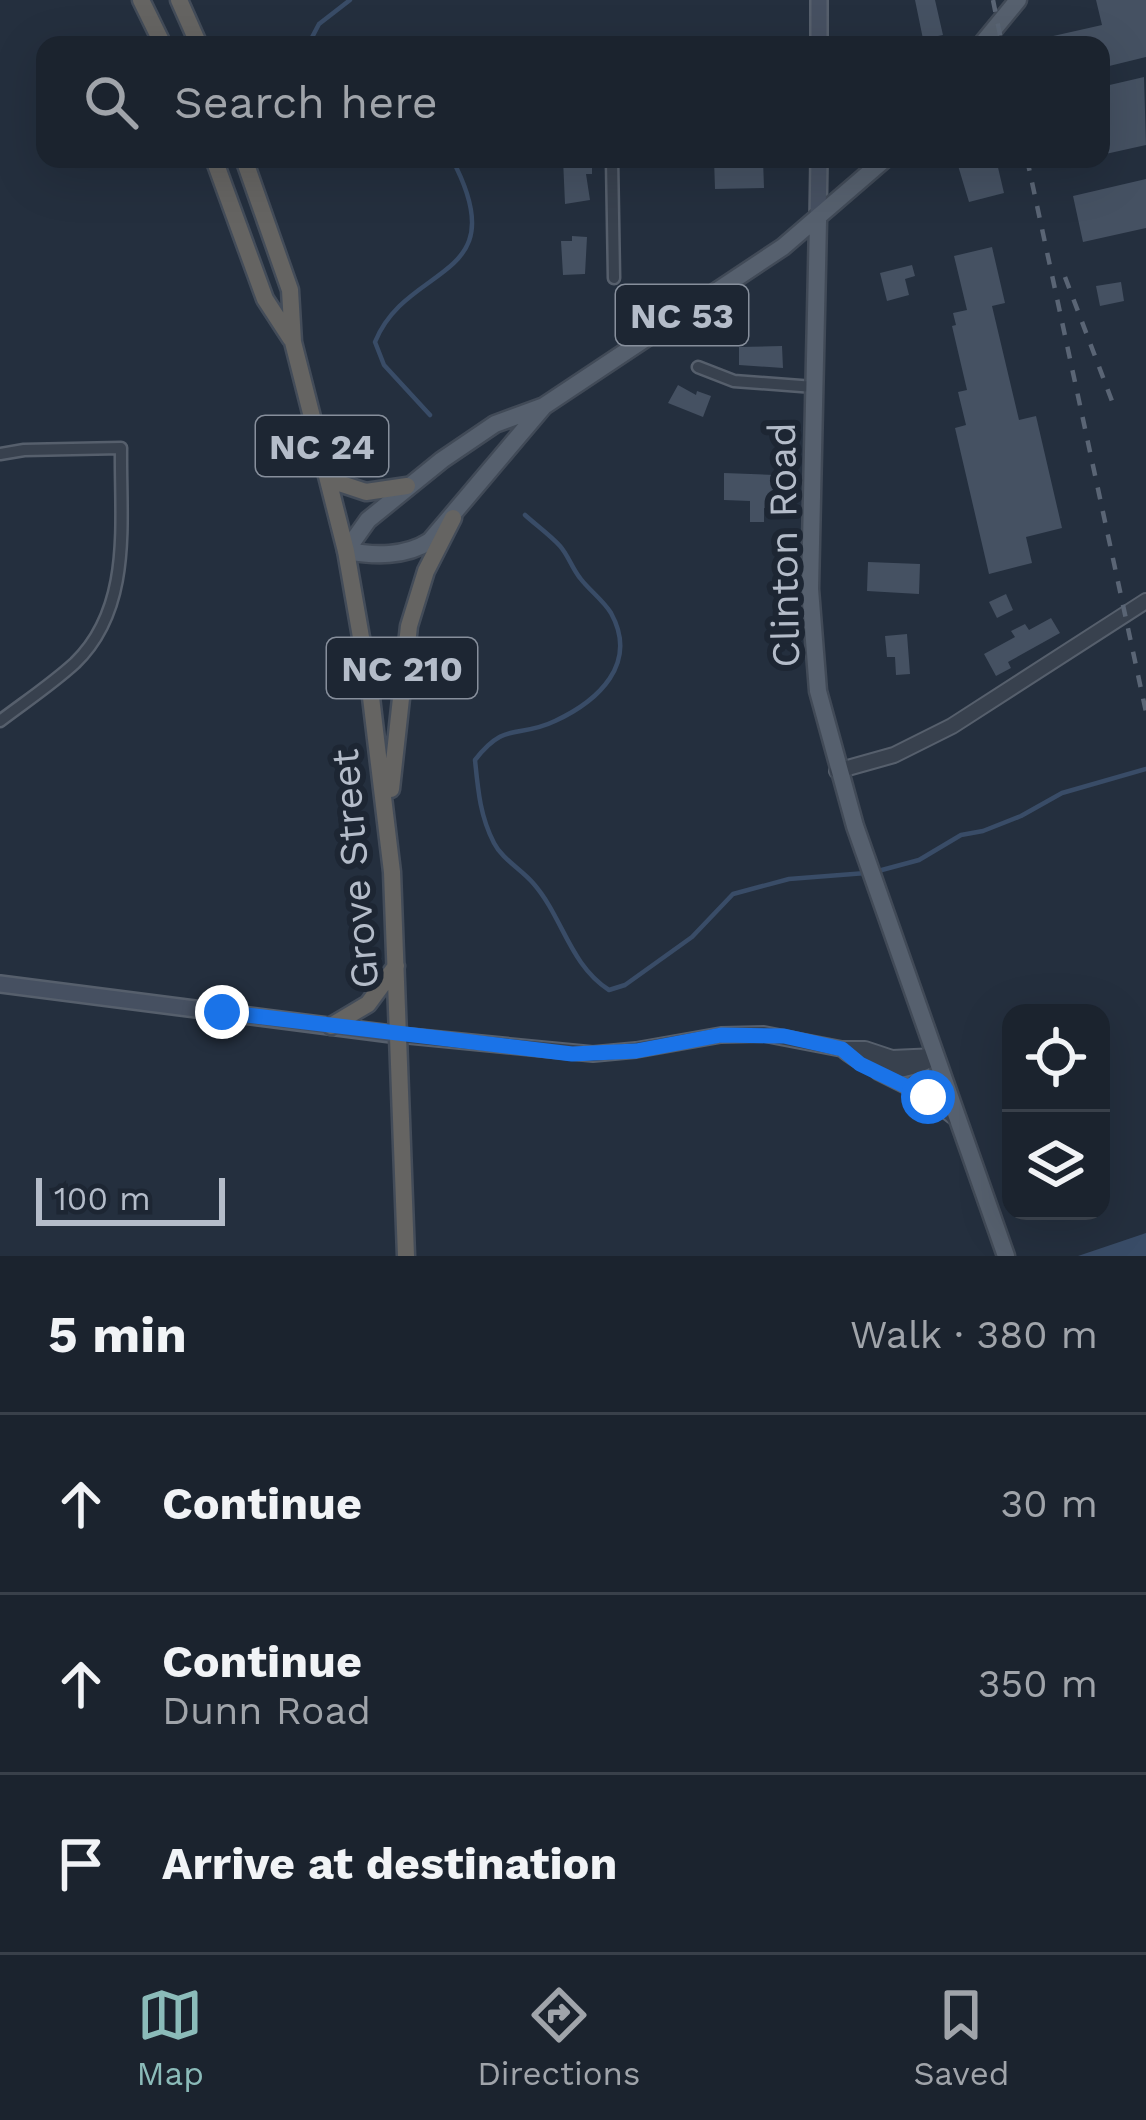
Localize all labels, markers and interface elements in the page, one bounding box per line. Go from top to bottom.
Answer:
search box [36,36,1110,168]
icon: search [78,69,144,135]
text: Search here [174,76,438,129]
road number: NC 53 [616,285,748,345]
road number: NC 24 [256,416,388,476]
street label: Clinton Road [759,422,808,668]
road number: NC 210 [327,638,477,698]
street label: Grove Street [322,747,387,991]
route end [195,985,249,1039]
map controls [1002,1004,1110,1220]
button: locate [1002,1004,1110,1112]
route start [901,1070,955,1124]
button: layers [1002,1112,1110,1220]
scale bar [36,1172,225,1225]
text: 100 m [54,1179,151,1218]
text: 5 min [48,1305,187,1364]
text: Walk · 380 m [850,1312,1098,1357]
icon: ahead [48,1471,114,1537]
text: Continue [162,1477,362,1530]
text: 30 m [1001,1481,1098,1526]
text: Continue [162,1635,362,1688]
icon: ahead [48,1651,114,1717]
text: 350 m [978,1661,1098,1706]
text: Dunn Road [162,1688,371,1733]
icon: arrive [48,1831,114,1897]
text: Arrive at destination [162,1837,617,1890]
tab: Map [137,1982,204,2093]
tab: Directions [477,1982,640,2093]
tab: Saved [914,1982,1009,2093]

